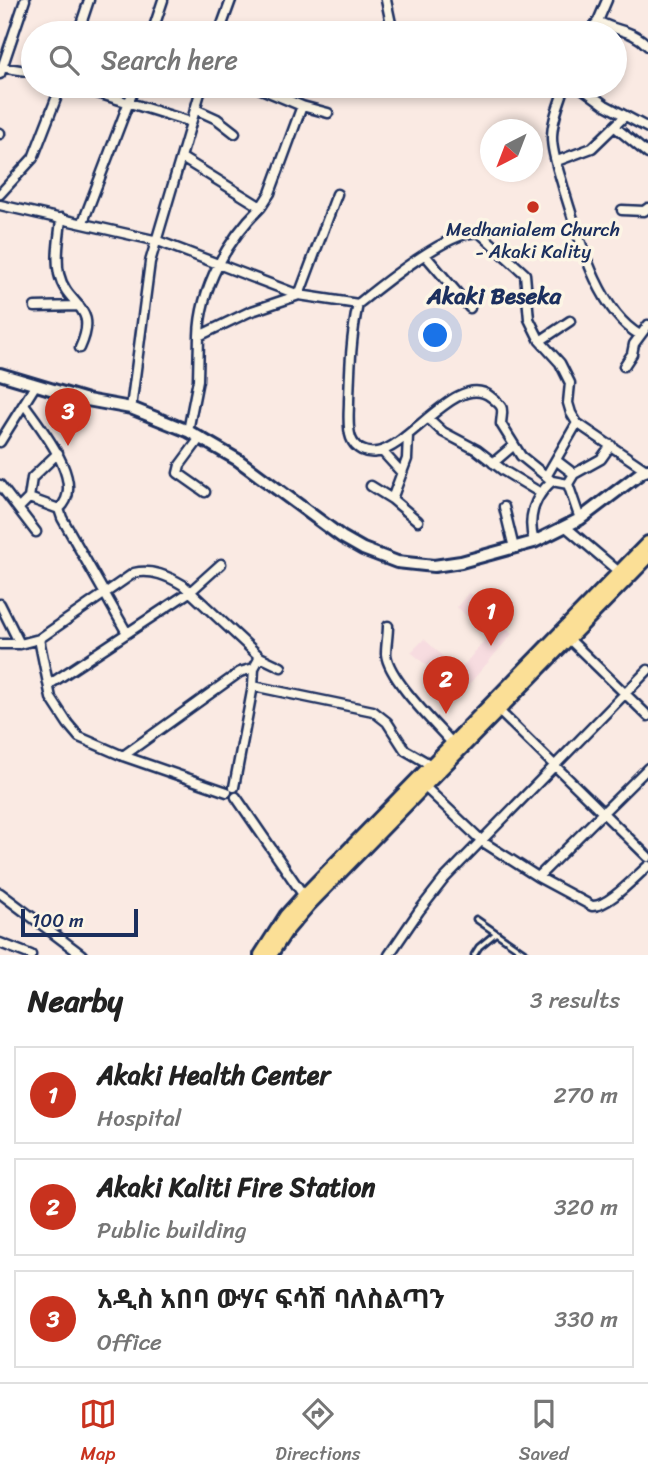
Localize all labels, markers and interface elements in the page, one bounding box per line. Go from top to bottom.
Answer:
search box [21,21,627,98]
text: Search here [101,37,238,83]
icon: search [45,41,83,79]
north arrow [480,119,543,182]
marker: Medhanialem Church - Akaki Kality [525,199,541,215]
place label: Medhanialem Church - Akaki Kality [446,213,620,268]
district label: Akaki Beseka [426,276,562,317]
your location [418,318,452,352]
pin: 3 [45,388,91,446]
pin: 1 [468,588,514,646]
pin: 2 [423,656,469,714]
text: 100 m [32,904,84,937]
scale bar [21,906,138,938]
text: Nearby [28,974,123,1028]
text: 3 results [530,980,620,1021]
text: Akaki Health Center [97,1052,330,1098]
text: 1 [48,1075,58,1116]
text: 270 m [553,1075,618,1116]
text: Hospital [97,1098,181,1139]
text: Akaki Kaliti Fire Station [97,1164,375,1210]
text: 2 [46,1187,60,1228]
text: 320 m [554,1187,618,1228]
text: Public building [97,1210,247,1251]
text: አዲስ አበባ ውሃና ፍሳሽ ባለስልጣን [97,1276,445,1322]
text: 3 [47,1299,59,1340]
text: 330 m [555,1299,618,1340]
text: Office [97,1322,162,1363]
tab: Map [79,1395,117,1470]
tab: Directions [275,1395,361,1470]
tab: Saved [519,1395,569,1470]

